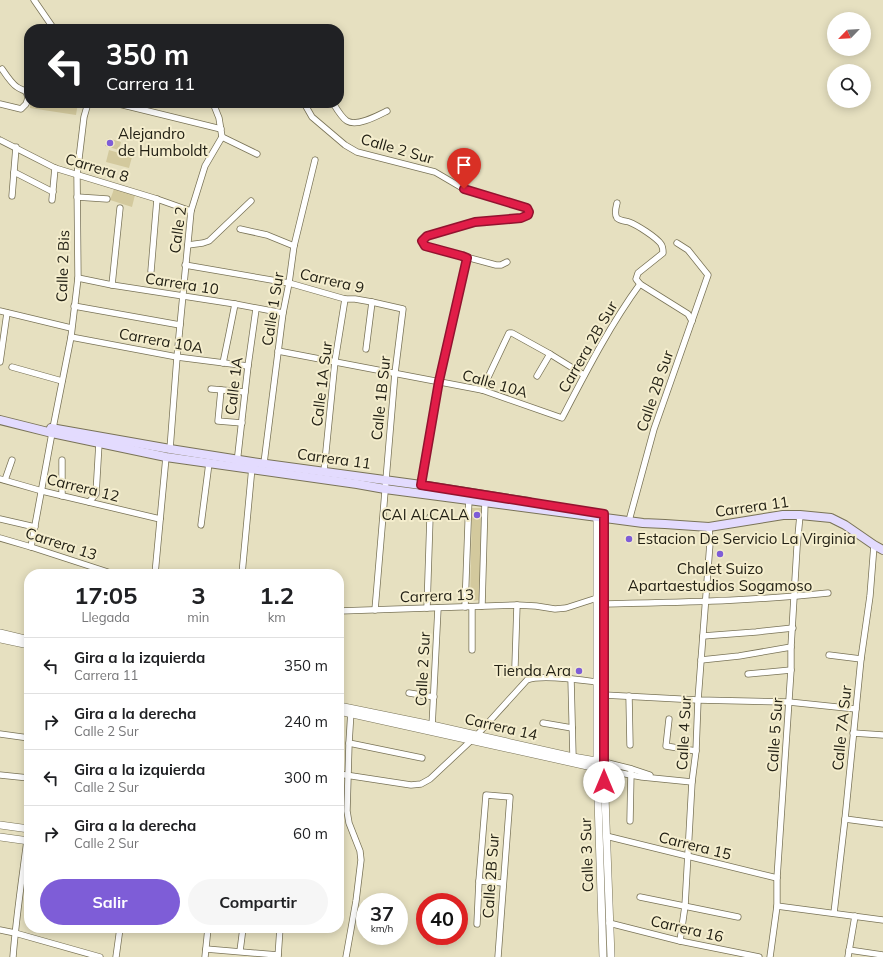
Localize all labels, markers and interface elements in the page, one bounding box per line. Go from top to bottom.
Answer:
north arrow [827,12,871,56]
map controls [827,12,871,108]
text: 350 m [106,37,189,72]
icon: left [40,40,92,92]
button: search [827,64,871,108]
text: Carrera 11 [106,72,195,95]
place label: Alejandro de Humboldt [118,124,208,160]
street label: Calle 2 Sur [359,129,436,168]
marker: Alejandro de Humboldt [105,138,115,148]
pin [447,148,481,189]
street label: Carrera 8 [63,149,131,186]
icon: arrive [453,154,475,176]
street label: Calle 2 [165,205,190,255]
street label: Calle 2 Bis [52,229,73,302]
street label: Carrera 9 [298,264,366,297]
street label: Carrera 10 [144,268,220,299]
street label: Calle 1 Sur [257,270,288,347]
street label: Carrera 2B Sur [554,297,622,396]
street label: Carrera 10A [117,324,205,357]
street label: Calle 1A Sur [307,340,336,428]
street label: Calle 2B Sur [632,347,677,434]
street label: Calle 1B Sur [367,354,394,441]
street label: Calle 1A [221,356,246,416]
street label: Calle 10A [460,365,530,402]
street label: Carrera 11 [296,444,372,473]
street label: Carrera 12 [45,469,121,506]
street label: Carrera 11 [714,492,790,521]
place label: CAI ALCALA [382,505,469,524]
marker: CAI ALCALA [472,510,482,520]
street label: Carrera 13 [23,523,99,564]
place label: Estacion De Servicio La Virginia [637,529,856,548]
marker: Estacion De Servicio La Virginia [624,534,634,544]
marker: Chalet Suizo Apartaestudios Sogamoso [715,549,725,559]
place label: Chalet Suizo Apartaestudios Sogamoso [628,559,812,595]
text: 17:05 [74,580,137,610]
text: 3 [191,580,206,610]
text: 1.2 [259,580,294,610]
street label: Carrera 13 [400,585,474,606]
text: Llegada [81,609,130,625]
text: min [187,609,209,625]
text: km [268,609,286,625]
street label: Calle 2 Sur [411,631,434,707]
text: Gira a la izquierda [74,648,205,667]
icon: left [40,655,62,677]
text: 350 m [284,656,328,675]
place label: Tienda Ara [494,661,571,680]
marker: Tienda Ara [574,666,584,676]
text: Carrera 11 [74,667,138,683]
street label: Calle 7A Sur [828,684,855,772]
street label: Calle 4 Sur [672,695,695,771]
street label: Calle 5 Sur [762,697,787,773]
text: Gira a la derecha [74,704,196,723]
street label: Carrera 14 [463,709,539,744]
icon: right [40,711,62,733]
text: 240 m [284,712,328,731]
text: Calle 2 Sur [74,723,139,739]
text: Gira a la izquierda [74,760,205,779]
position arrow [583,761,625,803]
icon: left [40,767,62,789]
text: 300 m [284,768,328,787]
text: Calle 2 Sur [74,779,139,795]
text: Gira a la derecha [74,816,196,835]
street label: Calle 3 Sur [576,817,597,893]
icon: right [40,823,62,845]
text: 60 m [293,824,328,843]
street label: Carrera 15 [657,827,733,864]
street label: Calle 2B Sur [478,832,503,919]
text: Calle 2 Sur [74,835,139,851]
button: Salir [40,879,180,925]
button: Compartir [188,879,328,925]
speed limit sign: 40 [416,893,468,945]
text: 37 [370,901,394,926]
street label: Carrera 16 [649,911,725,946]
text: km/h [371,922,393,935]

